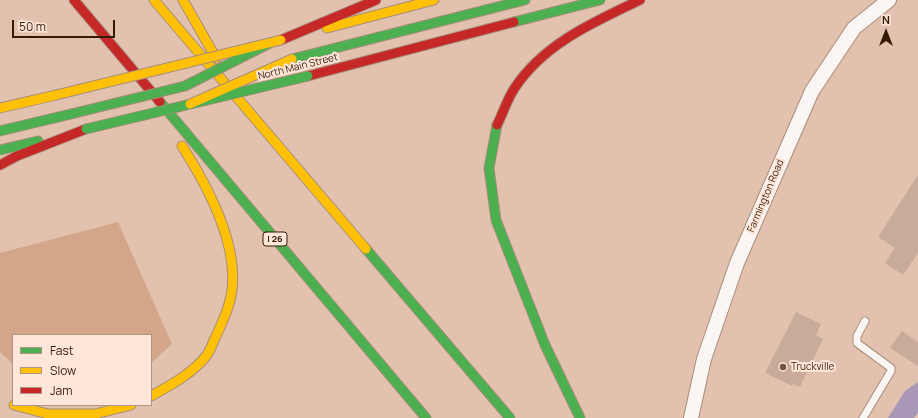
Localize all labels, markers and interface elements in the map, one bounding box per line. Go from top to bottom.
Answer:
scale bar [14,12,117,38]
north arrow [866,12,906,52]
text: N [882,12,890,27]
text: 50 m [19,18,46,35]
street label: North Main Street [257,51,339,83]
street label: Farmington Road [745,158,787,234]
road number: I 26 [263,232,287,246]
legend [12,334,152,406]
text: Fast [50,342,74,359]
place label: Truckville [791,361,834,373]
text: Slow [50,362,76,379]
marker: Truckville [778,362,788,372]
text: Jam [50,382,72,399]

